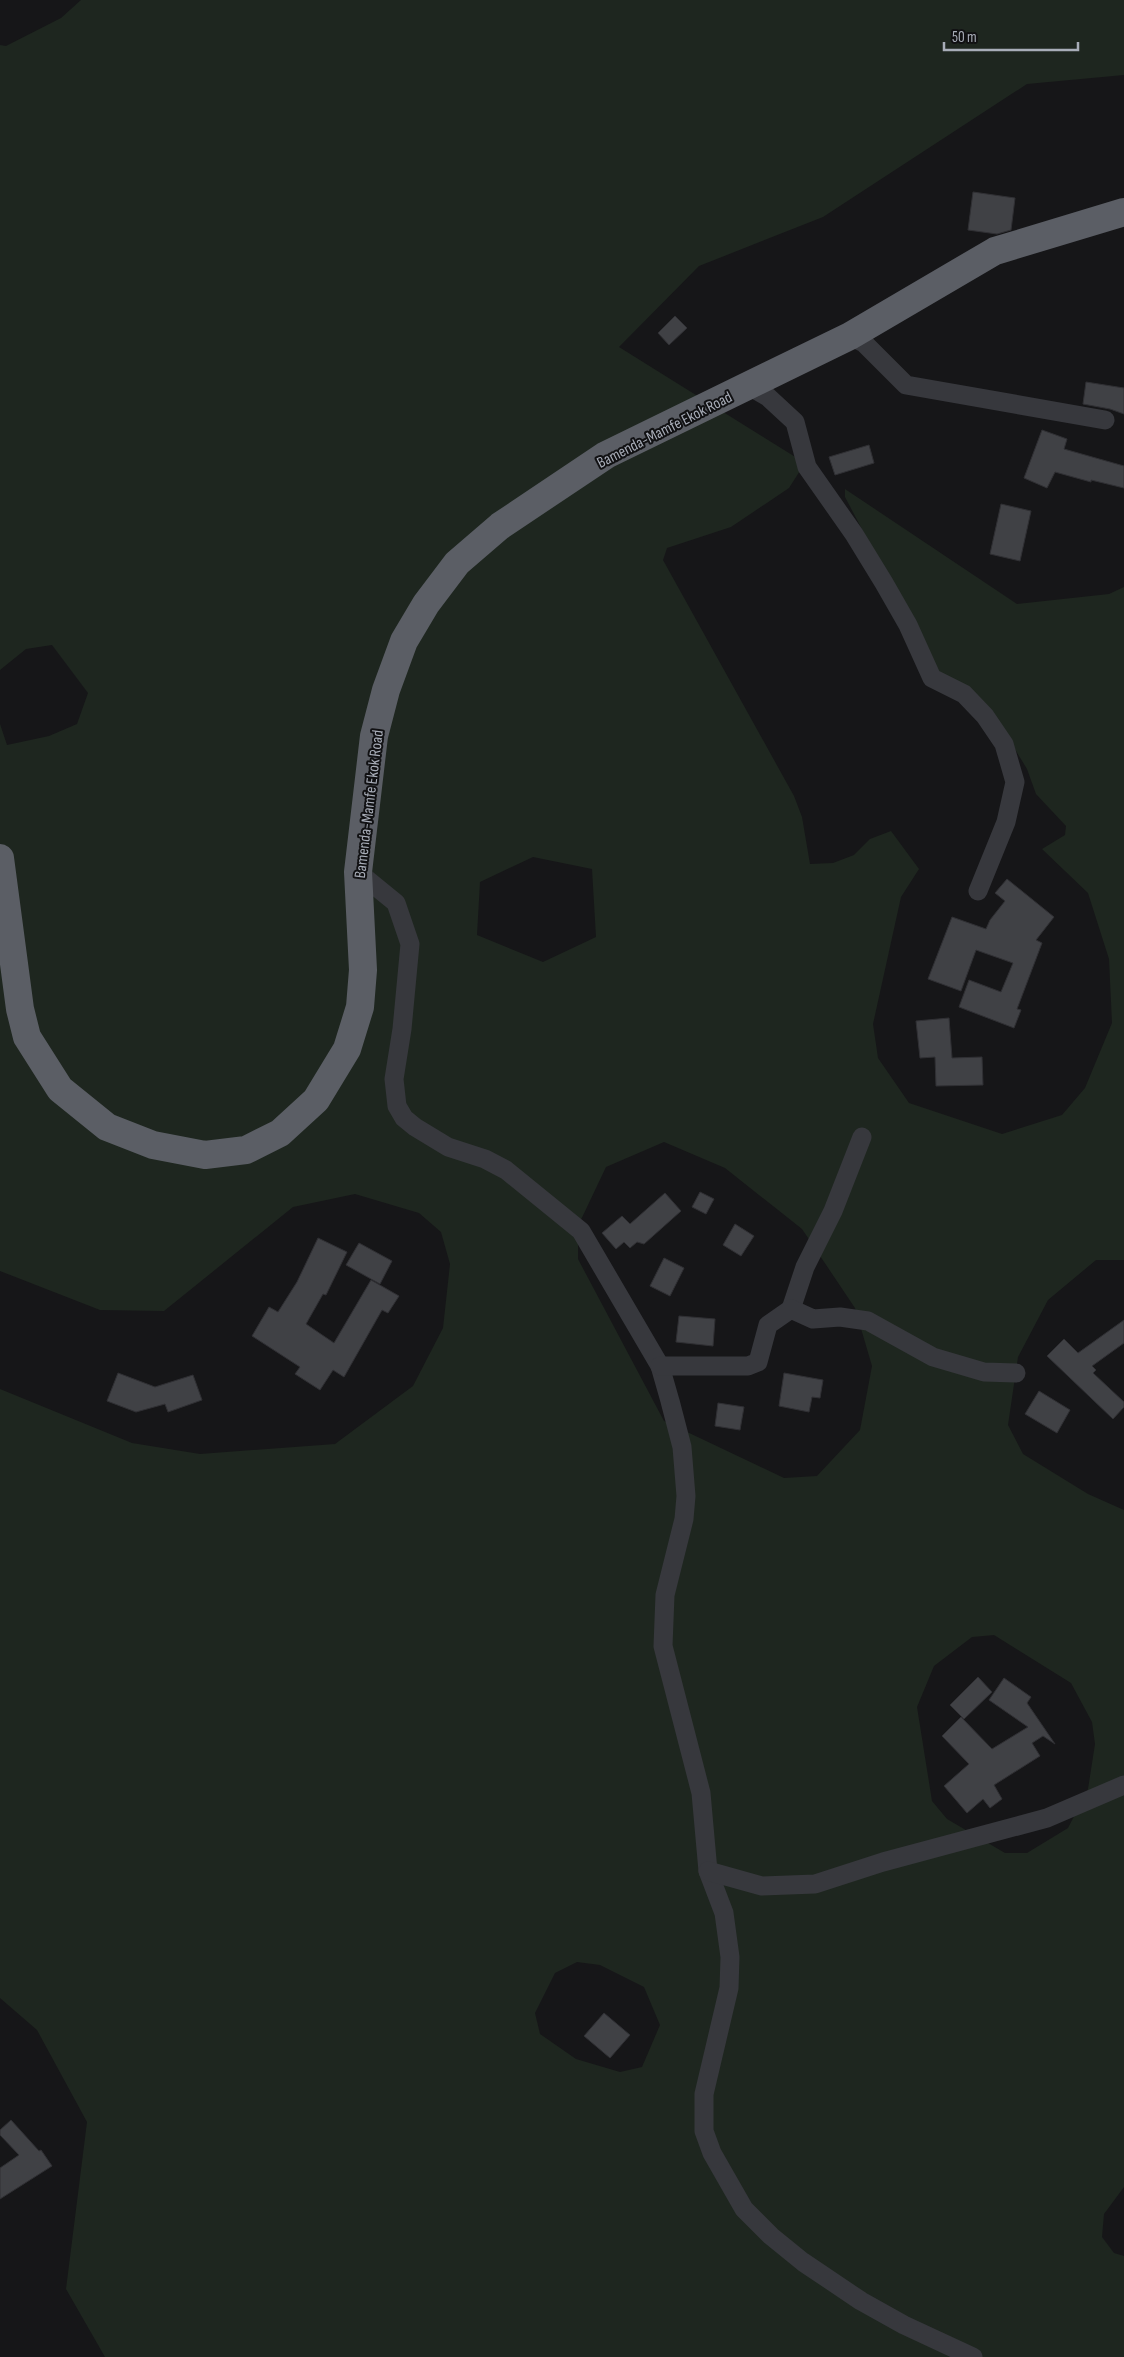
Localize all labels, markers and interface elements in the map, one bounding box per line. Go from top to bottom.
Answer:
scale bar [944,20,1078,52]
text: 50 m [952,28,977,47]
street label: Bamenda-Mamfe Ekok Road [594,388,735,473]
street label: Bamenda-Mamfe Ekok Road [351,729,388,879]

